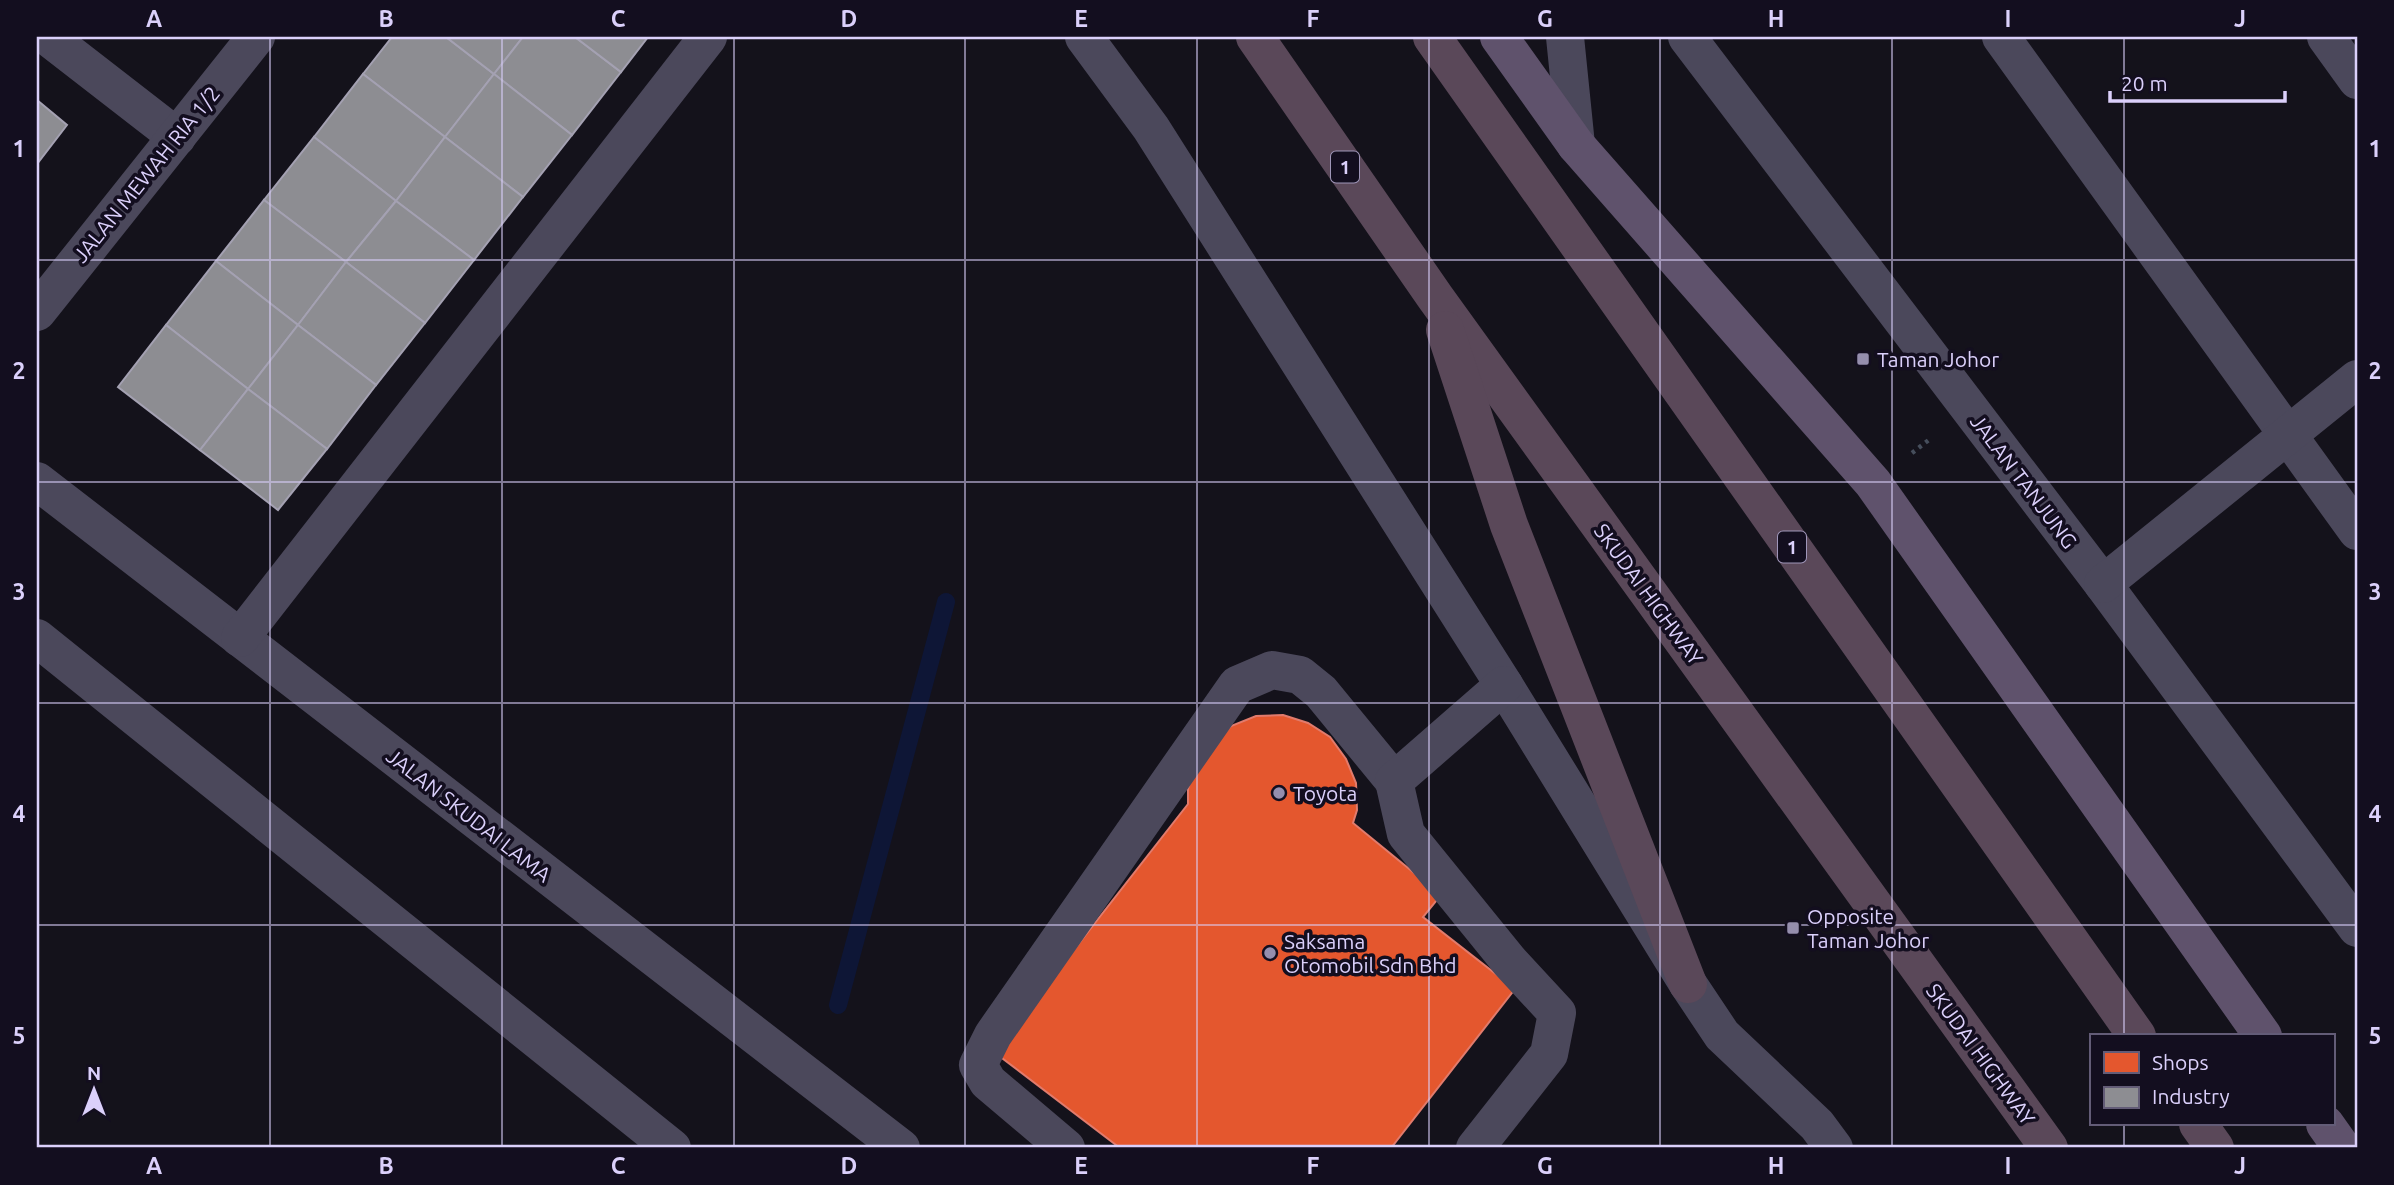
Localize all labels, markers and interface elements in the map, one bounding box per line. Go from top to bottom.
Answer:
text: A [146,6,162,31]
text: B [378,6,394,31]
text: C [611,6,626,31]
text: D [841,6,857,31]
text: E [1074,6,1088,31]
text: F [1307,6,1320,31]
text: G [1537,6,1553,31]
text: H [1768,6,1784,31]
text: I [2005,6,2011,31]
text: J [2234,6,2246,31]
scale bar [2110,60,2286,104]
text: 20 m [2121,71,2168,95]
street label: JALAN MEWAH RIA 1/2 [68,81,224,267]
text: 1 [13,136,25,161]
text: 1 [2369,136,2381,161]
road number: 1 [1331,152,1359,182]
place label: Taman Johor [1877,347,1999,371]
marker: Taman Johor [1855,351,1871,367]
text: 2 [13,358,25,383]
text: 2 [2369,358,2381,383]
street label: JALAN TANJUNG [1966,409,2082,553]
street label: SKUDAI HIGHWAY [1590,519,1708,669]
road number: 1 [1778,532,1806,562]
text: 3 [13,579,25,604]
text: 3 [2369,579,2381,604]
street label: JALAN SKUDAI LAMA [382,743,556,887]
place label: Toyota [1293,781,1357,805]
marker: Toyota [1271,785,1287,801]
text: 4 [13,801,26,826]
text: 4 [2369,801,2382,826]
place label: Opposite Taman Johor [1807,904,1929,952]
marker: Opposite Taman Johor [1785,920,1801,936]
place label: Saksama Otomobil Sdn Bhd [1284,929,1457,977]
marker: Saksama Otomobil Sdn Bhd [1262,945,1278,961]
street label: SKUDAI HIGHWAY [1922,979,2040,1129]
text: 5 [13,1023,25,1048]
text: 5 [2369,1023,2381,1048]
legend [2090,1034,2334,1126]
text: Shops [2152,1050,2209,1074]
north arrow [60,1056,130,1126]
text: N [87,1062,101,1084]
text: Industry [2152,1084,2230,1108]
text: A [146,1153,162,1178]
text: B [378,1153,394,1178]
text: C [611,1153,626,1178]
text: D [841,1153,857,1178]
text: E [1074,1153,1088,1178]
text: F [1307,1153,1320,1178]
text: G [1537,1153,1553,1178]
text: H [1768,1153,1784,1178]
text: I [2005,1153,2011,1178]
text: J [2234,1153,2246,1178]

